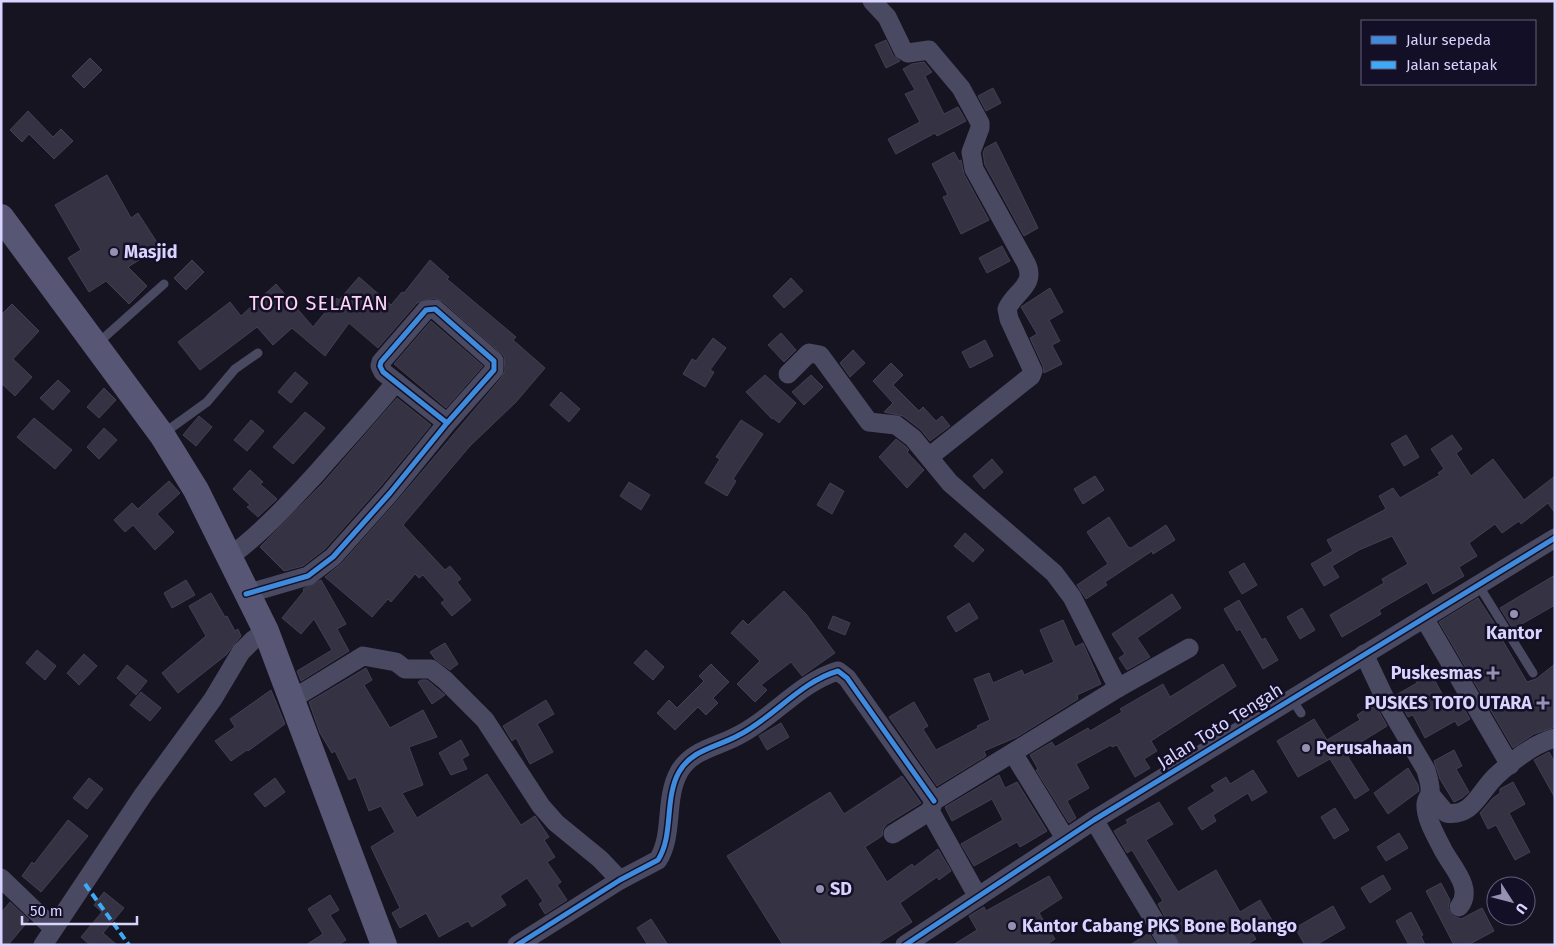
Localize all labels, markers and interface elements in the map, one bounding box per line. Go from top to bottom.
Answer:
legend [1361,20,1536,85]
text: Jalur sepeda [1406,31,1491,49]
text: Jalan setapak [1406,56,1497,74]
place label: Masjid [124,241,177,263]
marker: Masjid [108,246,120,258]
district label: TOTO SELATAN [249,291,389,315]
marker: Kantor [1508,608,1520,620]
place label: Kantor [1486,622,1543,644]
place label: Puskesmas [1391,662,1482,684]
marker: Puskesmas [1486,666,1500,680]
street label: Jalan Toto Tengah [1153,679,1287,773]
place label: PUSKES TOTO UTARA [1364,692,1532,714]
marker: PUSKES TOTO UTARA [1536,696,1550,710]
place label: Perusahaan [1316,737,1413,759]
marker: Perusahaan [1300,742,1312,754]
north arrow [1486,876,1536,926]
place label: SD [830,878,852,900]
marker: SD [814,883,826,895]
scale bar [22,894,138,926]
text: U [1512,900,1531,917]
text: 50 m [30,902,63,920]
place label: Kantor Cabang PKS Bone Bolango [1022,915,1297,937]
marker: Kantor Cabang PKS Bone Bolango [1006,920,1018,932]

